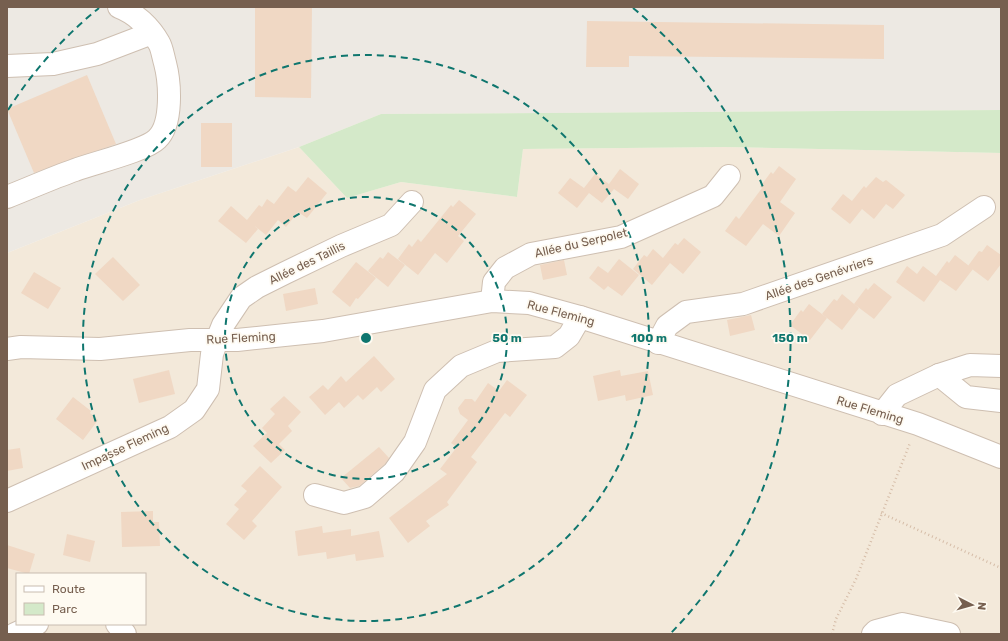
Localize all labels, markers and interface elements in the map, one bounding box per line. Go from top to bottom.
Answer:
street label: Allée du Serpolet [533,225,629,260]
street label: Allée des Taillis [267,238,347,288]
street label: Allée des Genévriers [763,253,875,303]
street label: Rue Fleming [526,297,596,329]
street label: Rue Fleming [206,329,276,347]
centre of rings [359,331,373,345]
text: 50 m [492,331,522,345]
text: 100 m [631,331,667,345]
text: 150 m [772,331,808,345]
street label: Rue Fleming [835,393,905,427]
street label: Impasse Fleming [79,421,171,473]
legend [16,573,146,625]
text: Route [52,582,86,596]
north arrow [952,585,992,625]
text: N [975,601,988,611]
text: Parc [52,602,78,616]

